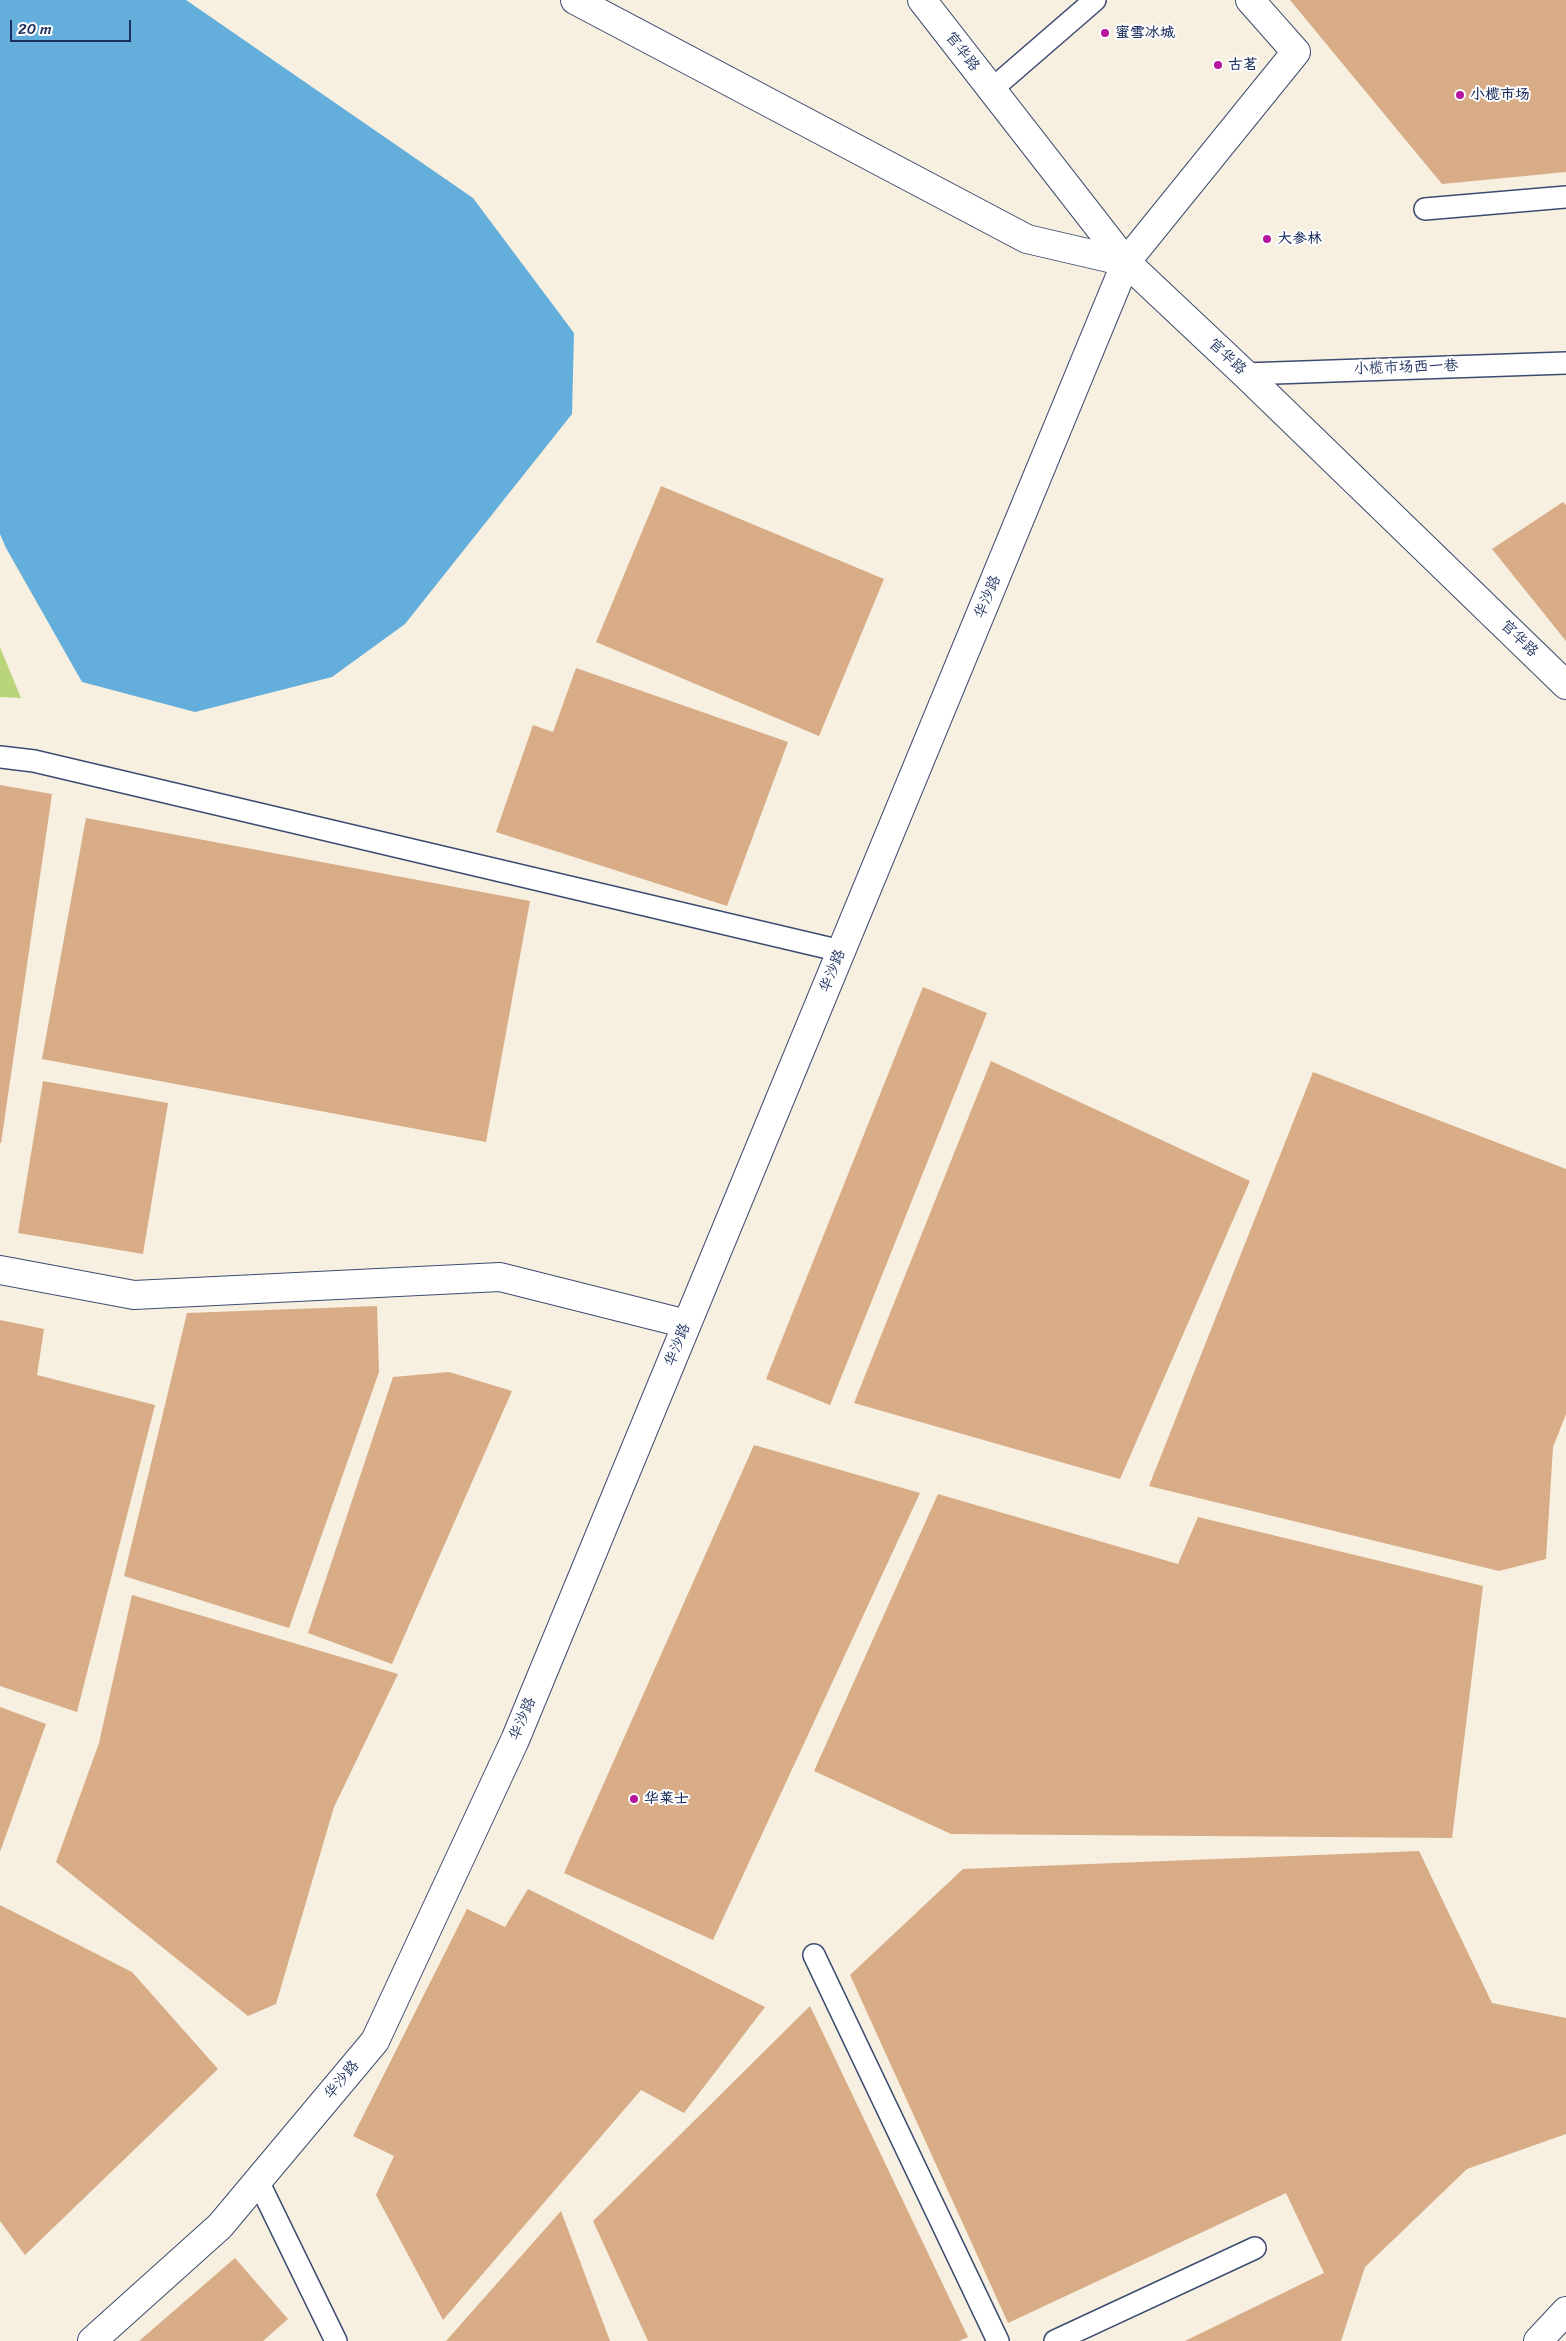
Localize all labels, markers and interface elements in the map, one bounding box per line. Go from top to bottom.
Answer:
scale bar [12,10,134,42]
text: 20 m [18,16,52,42]
place label: 蜜雪冰城 [1115,24,1175,42]
marker: 蜜雪冰城 [1099,27,1111,39]
street label: 官华路 [941,29,983,75]
place label: 古茗 [1228,56,1258,74]
marker: 古茗 [1212,59,1224,71]
place label: 小榄市场 [1470,86,1530,104]
marker: 小榄市场 [1454,89,1466,101]
place label: 大参林 [1277,230,1322,248]
marker: 大参林 [1261,233,1273,245]
street label: 官华路 [1204,335,1250,379]
street label: 小榄市场西一巷 [1353,357,1459,379]
street label: 华沙路 [971,573,1005,621]
street label: 官华路 [1497,617,1541,661]
street label: 华沙路 [816,947,850,995]
street label: 华沙路 [661,1321,695,1369]
street label: 华沙路 [506,1695,540,1743]
place label: 华莱士 [644,1790,689,1808]
marker: 华莱士 [628,1793,640,1805]
street label: 华沙路 [321,2057,363,2103]

